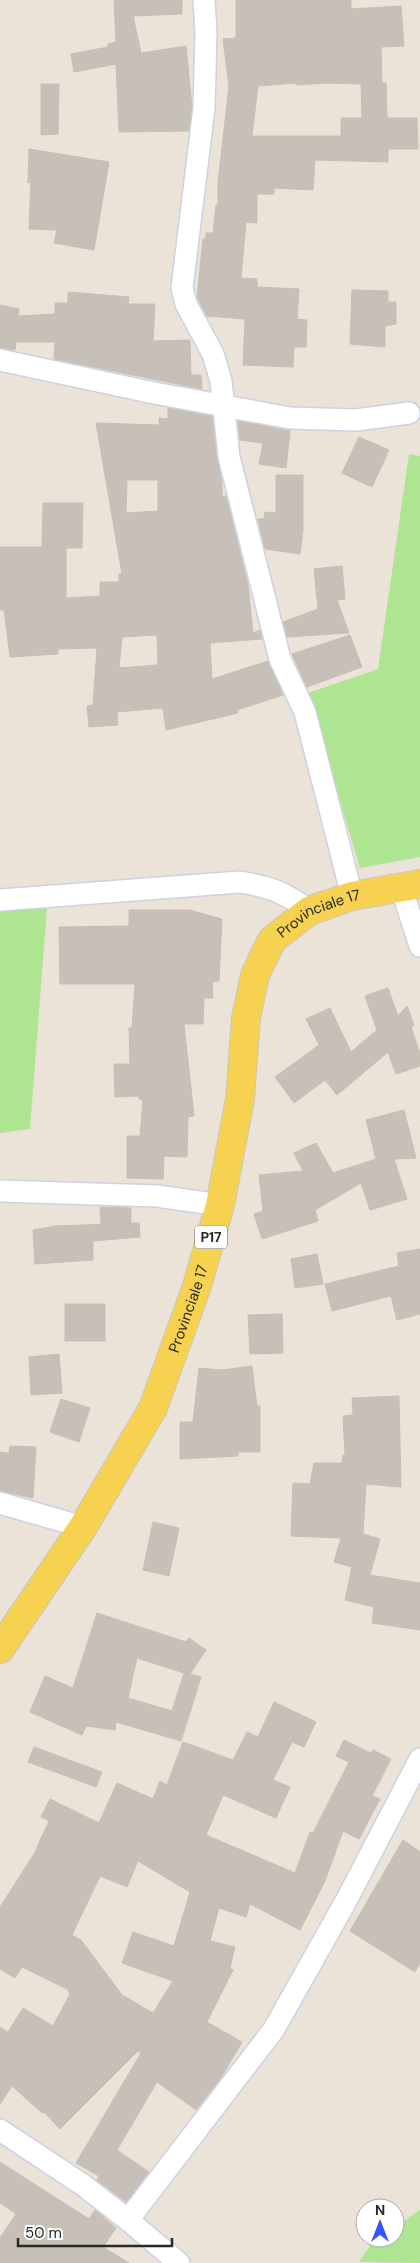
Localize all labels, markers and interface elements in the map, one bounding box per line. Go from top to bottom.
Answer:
street label: Provinciale 17 [273,885,361,942]
road number: P17 [195,1226,227,1248]
street label: Provinciale 17 [164,1263,212,1355]
north arrow [355,2198,405,2248]
text: N [375,2201,385,2219]
scale bar [18,2216,171,2248]
text: 50 m [25,2223,62,2243]

